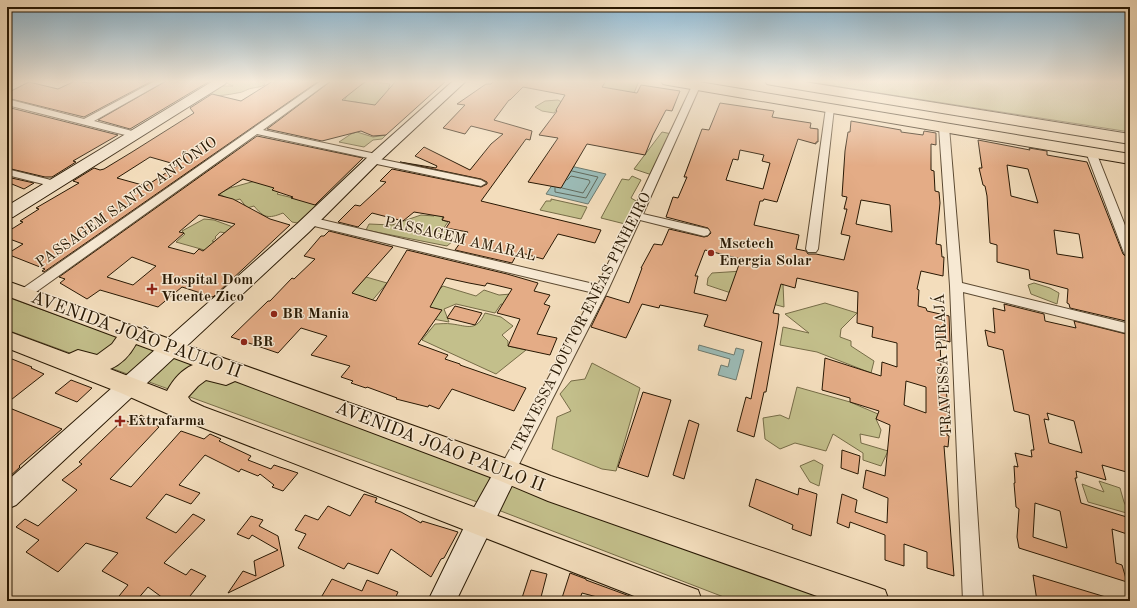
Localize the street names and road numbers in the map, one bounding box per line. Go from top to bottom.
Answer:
street label: PASSAGEM SANTO ANTÔNIO [32,132,220,271]
street label: TRAVESSA DOUTOR ENÉAS PINHEIRO [507,189,655,456]
street label: PASSAGEM AMARAL [383,215,537,265]
street label: AVENIDA JOÃO PAULO II [28,285,245,382]
street label: TRAVESSA PIRAJÁ [930,293,955,437]
street label: AVENIDA JOÃO PAULO II [333,395,549,495]

